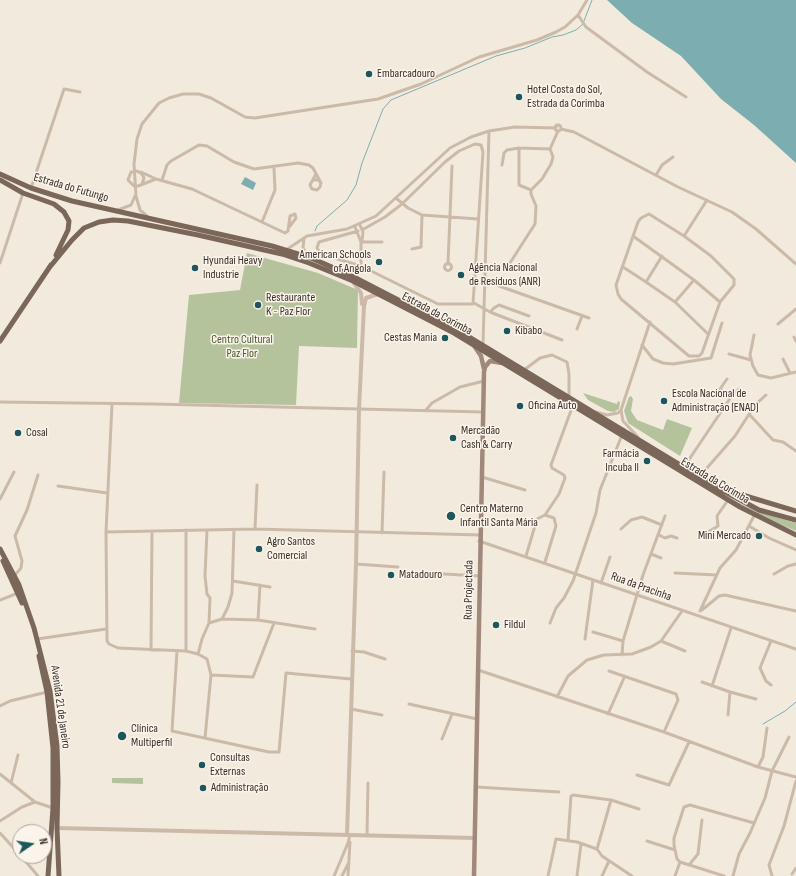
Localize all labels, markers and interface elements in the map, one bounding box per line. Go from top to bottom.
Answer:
place label: Embarcadouro [377,67,435,81]
marker: Embarcadouro [364,69,374,79]
place label: Hotel Costa do Sol, Estrada da Corimba [527,83,605,111]
marker: Hotel Costa do Sol, Estrada da Corimba [514,92,524,102]
street label: Estrada do Futungo [32,170,110,206]
place label: American Schools of Angola [300,248,371,276]
place label: Hyundai Heavy Industrie [203,254,262,282]
marker: American Schools of Angola [374,257,384,267]
place label: Agência Nacional de Resíduos (ANR) [469,261,541,289]
marker: Hyundai Heavy Industrie [190,263,200,273]
marker: Agência Nacional de Resíduos (ANR) [456,270,466,280]
street label: Estrada da Corimba [399,289,475,339]
place label: Restaurante K - Paz Flor [266,291,315,319]
marker: Restaurante K - Paz Flor [253,300,263,310]
place label: Kibabo [515,324,542,338]
marker: Kibabo [502,326,512,336]
place label: Cestas Mania [384,331,437,345]
park label: Centro Cultural Paz Flor [211,333,273,361]
marker: Cestas Mania [440,333,450,343]
place label: Escola Nacional de Administração (ENAD) [672,387,759,415]
marker: Escola Nacional de Administração (ENAD) [659,396,669,406]
place label: Oficina Auto [528,399,577,413]
marker: Oficina Auto [515,401,525,411]
place label: Mercadão Cash & Carry [461,424,512,452]
place label: Cosal [26,426,48,440]
marker: Cosal [13,428,23,438]
marker: Mercadão Cash & Carry [448,433,458,443]
place label: Farmácia Incuba II [603,447,639,475]
street label: Estrada da Corimba [678,455,752,507]
marker: Farmácia Incuba II [642,456,652,466]
place label: Centro Materno Infantil Santa Mária [460,502,538,530]
marker: Centro Materno Infantil Santa Mária [445,510,457,522]
place label: Mini Mercado [698,529,751,543]
marker: Mini Mercado [754,531,764,541]
place label: Agro Santos Comercial [267,535,315,563]
marker: Agro Santos Comercial [254,544,264,554]
street label: Rua Projectada [461,560,477,620]
place label: Matadouro [399,568,442,582]
street label: Rua da Pracinha [609,569,673,605]
marker: Matadouro [386,570,396,580]
place label: Fildul [504,618,525,632]
marker: Fildul [491,620,501,630]
street label: Avenida 21 de Janeiro [47,665,73,749]
place label: Clínica Multiperfil [131,722,172,750]
marker: Clínica Multiperfil [116,730,128,742]
place label: Consultas Externas [210,751,250,779]
marker: Consultas Externas [197,760,207,770]
place label: Administração [211,781,268,795]
marker: Administração [198,783,208,793]
north arrow [12,824,52,864]
text: N [36,837,50,846]

